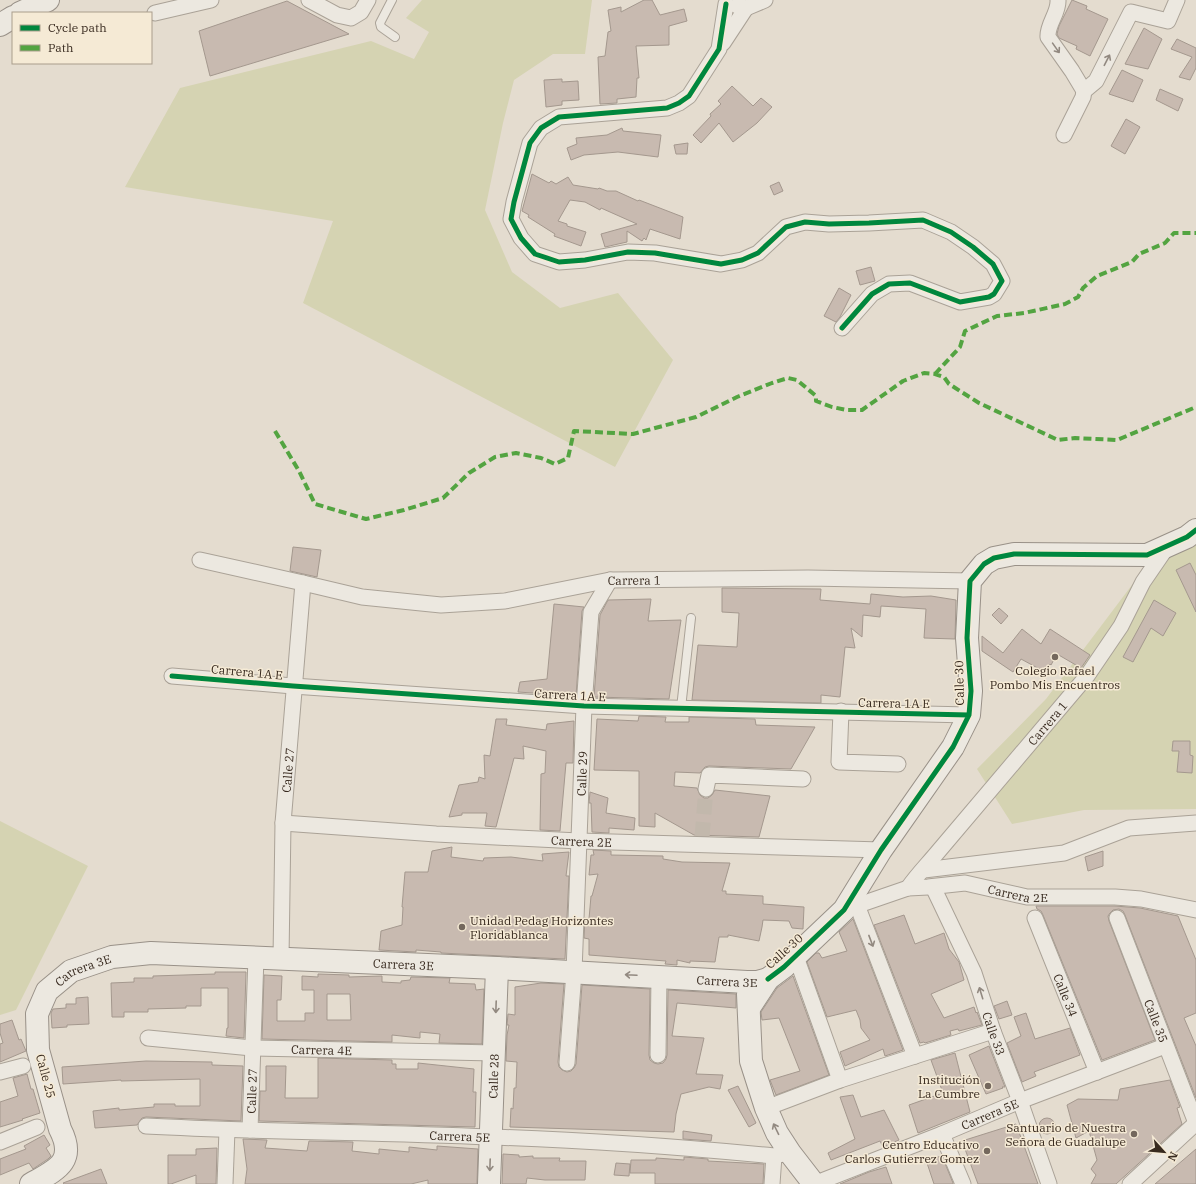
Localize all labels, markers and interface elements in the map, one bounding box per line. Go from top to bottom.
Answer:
legend [12,12,152,64]
text: Cycle path [48,20,107,35]
text: Path [48,40,74,55]
one-way arrow [1052,43,1060,54]
one-way arrow [1103,54,1111,66]
street label: Carrera 1 [608,572,661,588]
marker: Colegio Rafael Pombo Mis Encuentros [1050,652,1060,662]
street label: Calle 30 [951,660,967,706]
street label: Carrera 1A E [211,661,283,683]
place label: Colegio Rafael Pombo Mis Encuentros [990,663,1120,692]
street label: Carrera 1A E [534,686,606,704]
street label: Carrera 1A E [858,695,930,711]
street label: Carrera 1 [1024,698,1070,748]
street label: Calle 27 [278,747,297,793]
street label: Calle 29 [573,751,590,796]
street label: Carrera 2E [551,832,612,849]
street label: Carrera 2E [986,881,1048,905]
place label: Unidad Pedag Horizontes Floridablanca [470,913,613,942]
marker: Unidad Pedag Horizontes Floridablanca [457,922,467,932]
street label: Calle 30 [762,930,806,972]
one-way arrow [868,935,876,947]
street label: Carrera 3E [51,950,113,989]
street label: Carrera 3E [373,955,434,973]
one-way arrow [625,971,638,978]
street label: Calle 34 [1051,971,1081,1019]
street label: Carrera 3E [696,972,757,990]
one-way arrow [977,987,984,1000]
street label: Calle 35 [1141,997,1172,1044]
one-way arrow [492,1000,500,1013]
street label: Calle 33 [980,1010,1009,1057]
street label: Carrera 4E [291,1041,352,1058]
street label: Calle 25 [33,1052,59,1100]
street label: Calle 28 [485,1053,501,1099]
street label: Calle 27 [243,1068,260,1114]
place label: Institución La Cumbre [918,1072,980,1101]
marker: Institución La Cumbre [983,1081,993,1091]
street label: Carrera 5E [959,1095,1020,1133]
place label: Santuario de Nuestra Señora de Guadalupe [1005,1120,1126,1149]
one-way arrow [772,1123,779,1135]
street label: Carrera 5E [429,1127,491,1145]
marker: Santuario de Nuestra Señora de Guadalupe [1129,1129,1139,1139]
north arrow [1144,1132,1184,1172]
place label: Centro Educativo Carlos Gutierrez Gomez [845,1137,979,1166]
marker: Centro Educativo Carlos Gutierrez Gomez [982,1146,992,1156]
text: N [1165,1149,1181,1164]
one-way arrow [486,1158,493,1171]

